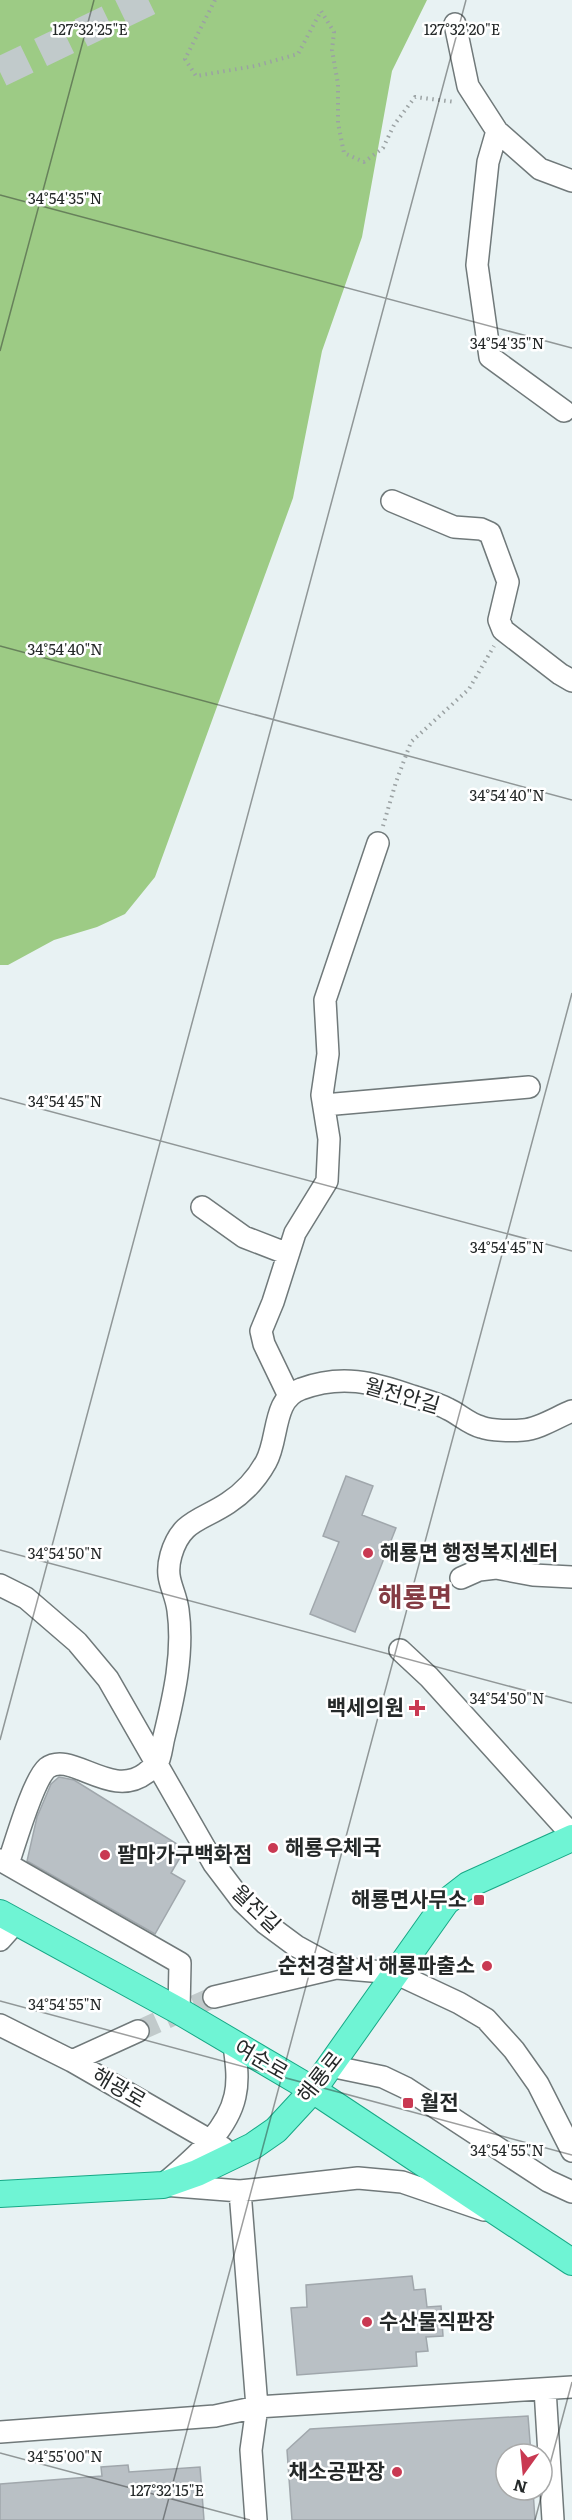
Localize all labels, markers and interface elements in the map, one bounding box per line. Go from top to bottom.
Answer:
text: 127°32'25"E [52,17,128,40]
text: 127°32'20"E [424,17,500,40]
text: 34°54'35"N [28,186,102,209]
text: 34°54'35"N [470,331,544,354]
text: 34°54'40"N [27,637,103,660]
text: 34°54'40"N [469,783,545,806]
text: 34°54'45"N [28,1089,102,1112]
text: 34°54'45"N [470,1235,544,1258]
street label: 월전안길 [361,1368,444,1419]
place label: 해룡면 행정복지센터 [380,1535,558,1566]
text: 34°54'50"N [28,1541,102,1564]
marker: 해룡면 행정복지센터 [361,1546,375,1560]
district label: 해룡면 [378,1575,452,1615]
text: 34°54'50"N [470,1686,544,1709]
place label: 백세의원 [327,1690,404,1721]
marker: 백세의원 [408,1699,426,1717]
place label: 해룡우체국 [285,1830,382,1861]
place label: 팔마가구백화점 [117,1837,252,1868]
marker: 해룡우체국 [266,1841,280,1855]
marker: 팔마가구백화점 [98,1848,112,1862]
street label: 월전길 [226,1876,289,1938]
place label: 해룡면사무소 [351,1882,467,1913]
marker: 해룡면사무소 [472,1893,486,1907]
place label: 순천경찰서 해룡파출소 [278,1948,475,1979]
marker: 순천경찰서 해룡파출소 [480,1959,494,1973]
text: 34°54'55"N [28,1992,102,2015]
street label: 여순로 [229,2030,295,2086]
street label: 해룡로 [288,2043,348,2108]
street label: 해광로 [87,2058,153,2114]
place label: 월전 [420,2085,459,2116]
marker: 월전 [401,2096,415,2110]
text: 34°54'55"N [470,2138,544,2161]
place label: 수산물직판장 [379,2304,495,2335]
marker: 수산물직판장 [360,2315,374,2329]
north arrow [494,2442,554,2502]
text: 34°55'00"N [27,2444,103,2467]
place label: 채소공판장 [288,2454,385,2485]
marker: 채소공판장 [390,2465,404,2479]
text: N [510,2474,529,2501]
text: 127°32'15"E [130,2478,204,2501]

